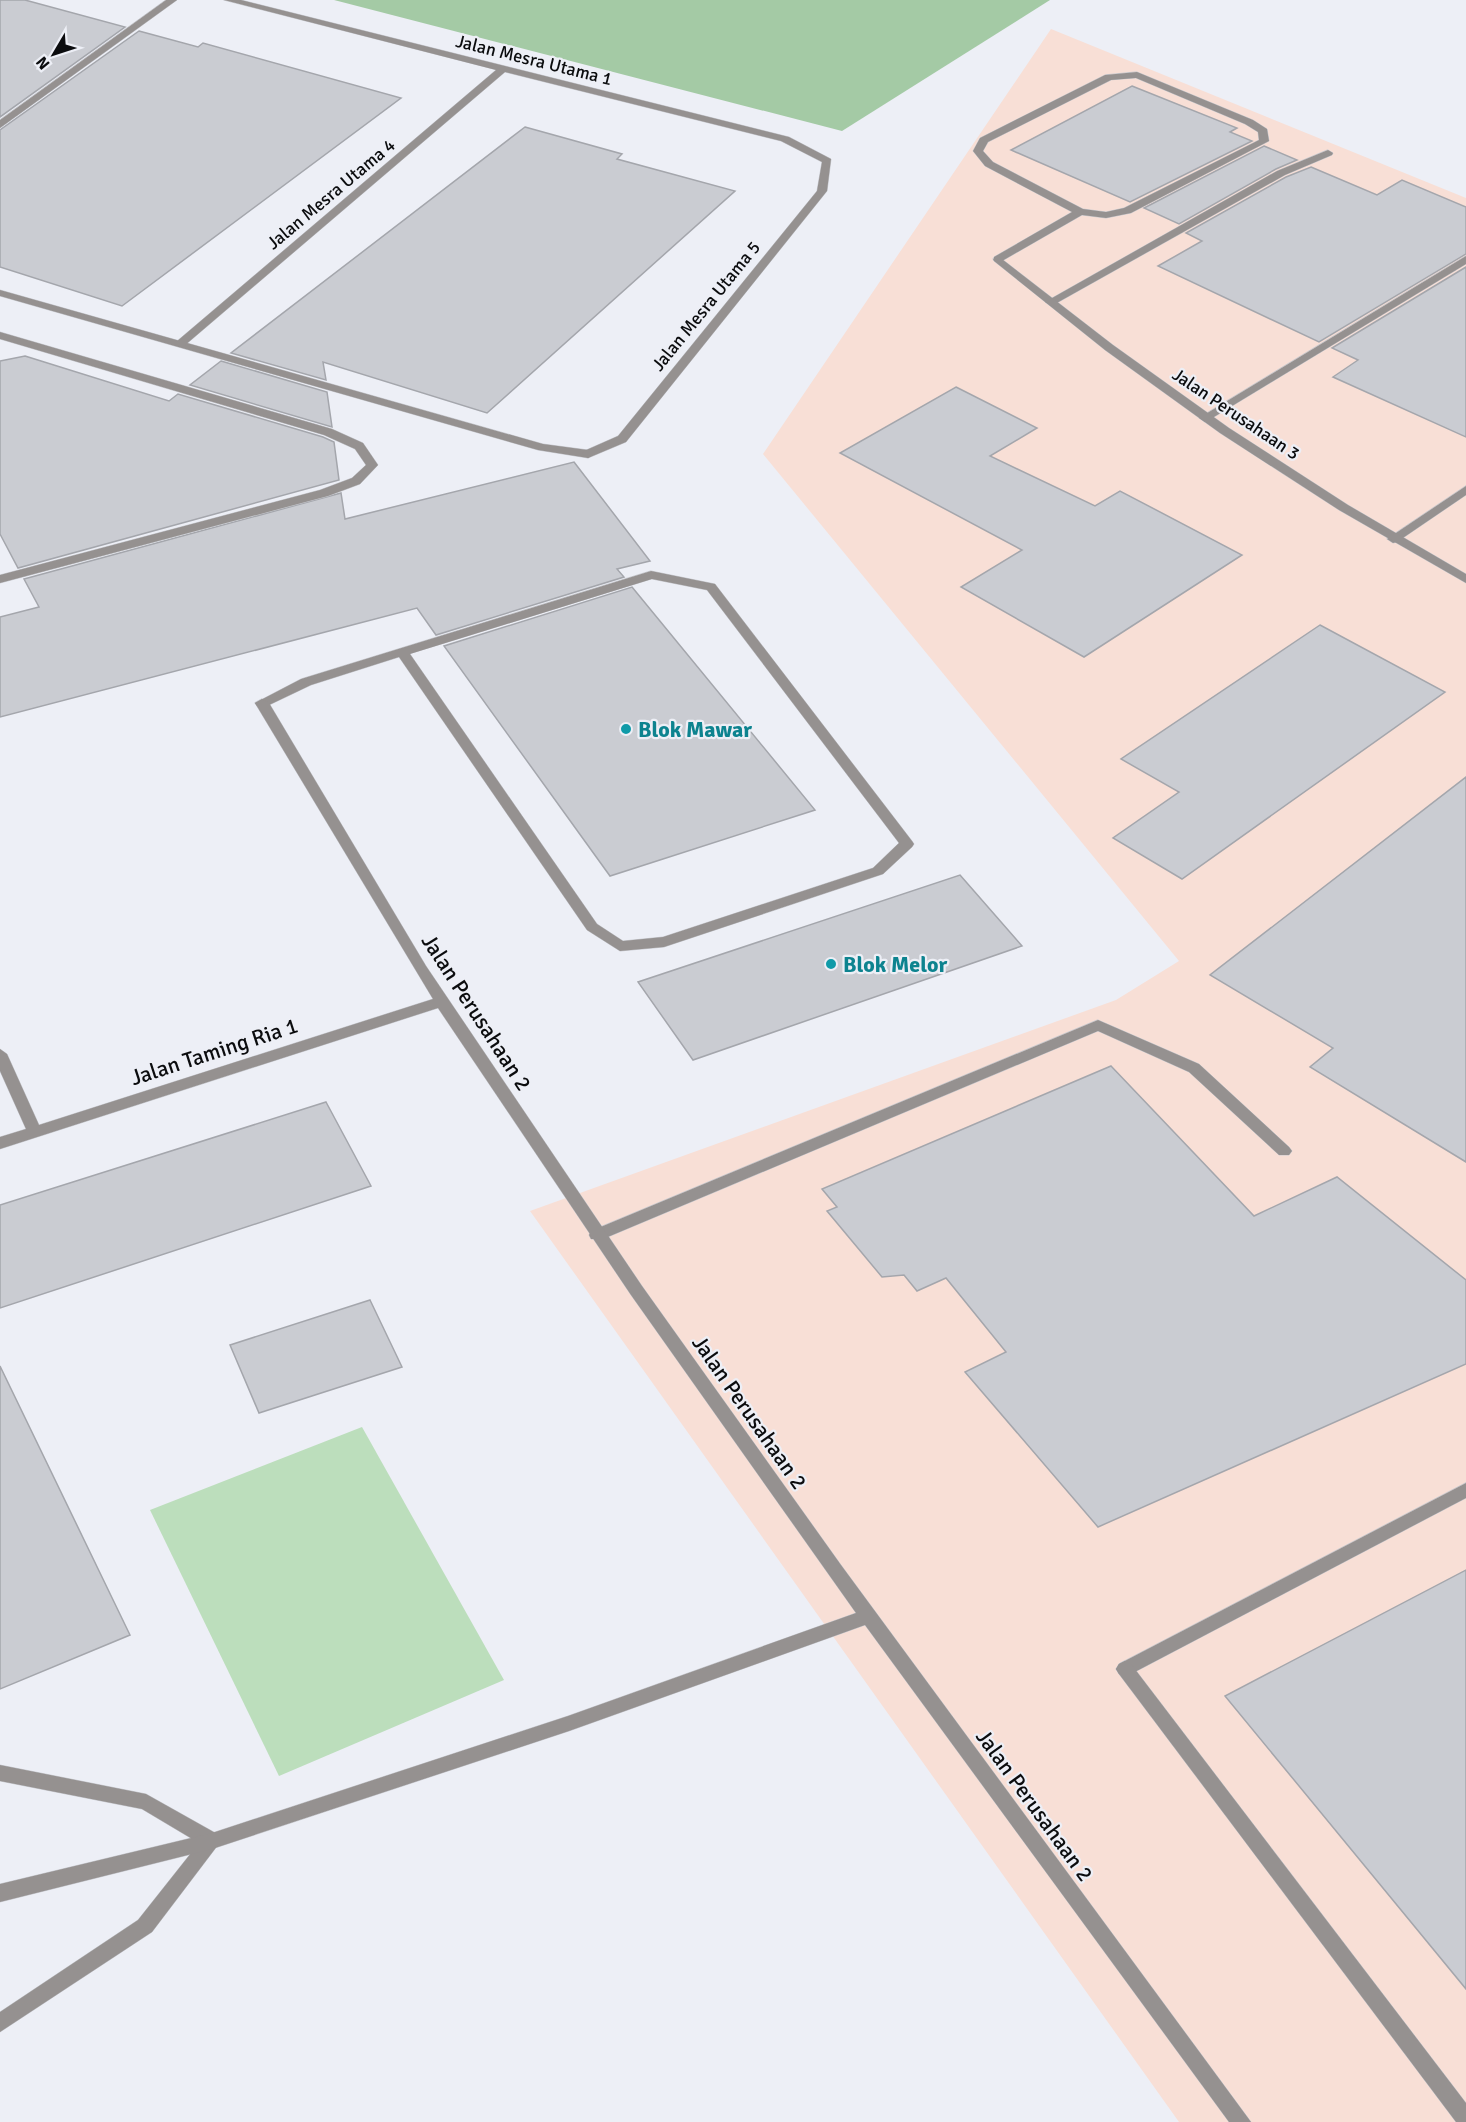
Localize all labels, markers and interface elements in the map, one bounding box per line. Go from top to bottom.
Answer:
north arrow [24,24,84,84]
street label: Jalan Mesra Utama 1 [453,30,615,90]
text: N [32,52,54,73]
street label: Jalan Mesra Utama 4 [262,134,400,254]
street label: Jalan Mesra Utama 5 [647,237,765,375]
street label: Jalan Perusahaan 3 [1168,363,1304,465]
place label: Blok Mawar [638,716,752,743]
marker: Blok Mawar [619,722,633,736]
street label: Jalan Perusahaan 2 [416,929,537,1096]
place label: Blok Melor [843,951,947,978]
marker: Blok Melor [824,957,838,971]
street label: Jalan Taming Ria 1 [127,1012,301,1091]
street label: Jalan Perusahaan 2 [686,1330,813,1494]
street label: Jalan Perusahaan 2 [970,1724,1099,1887]

